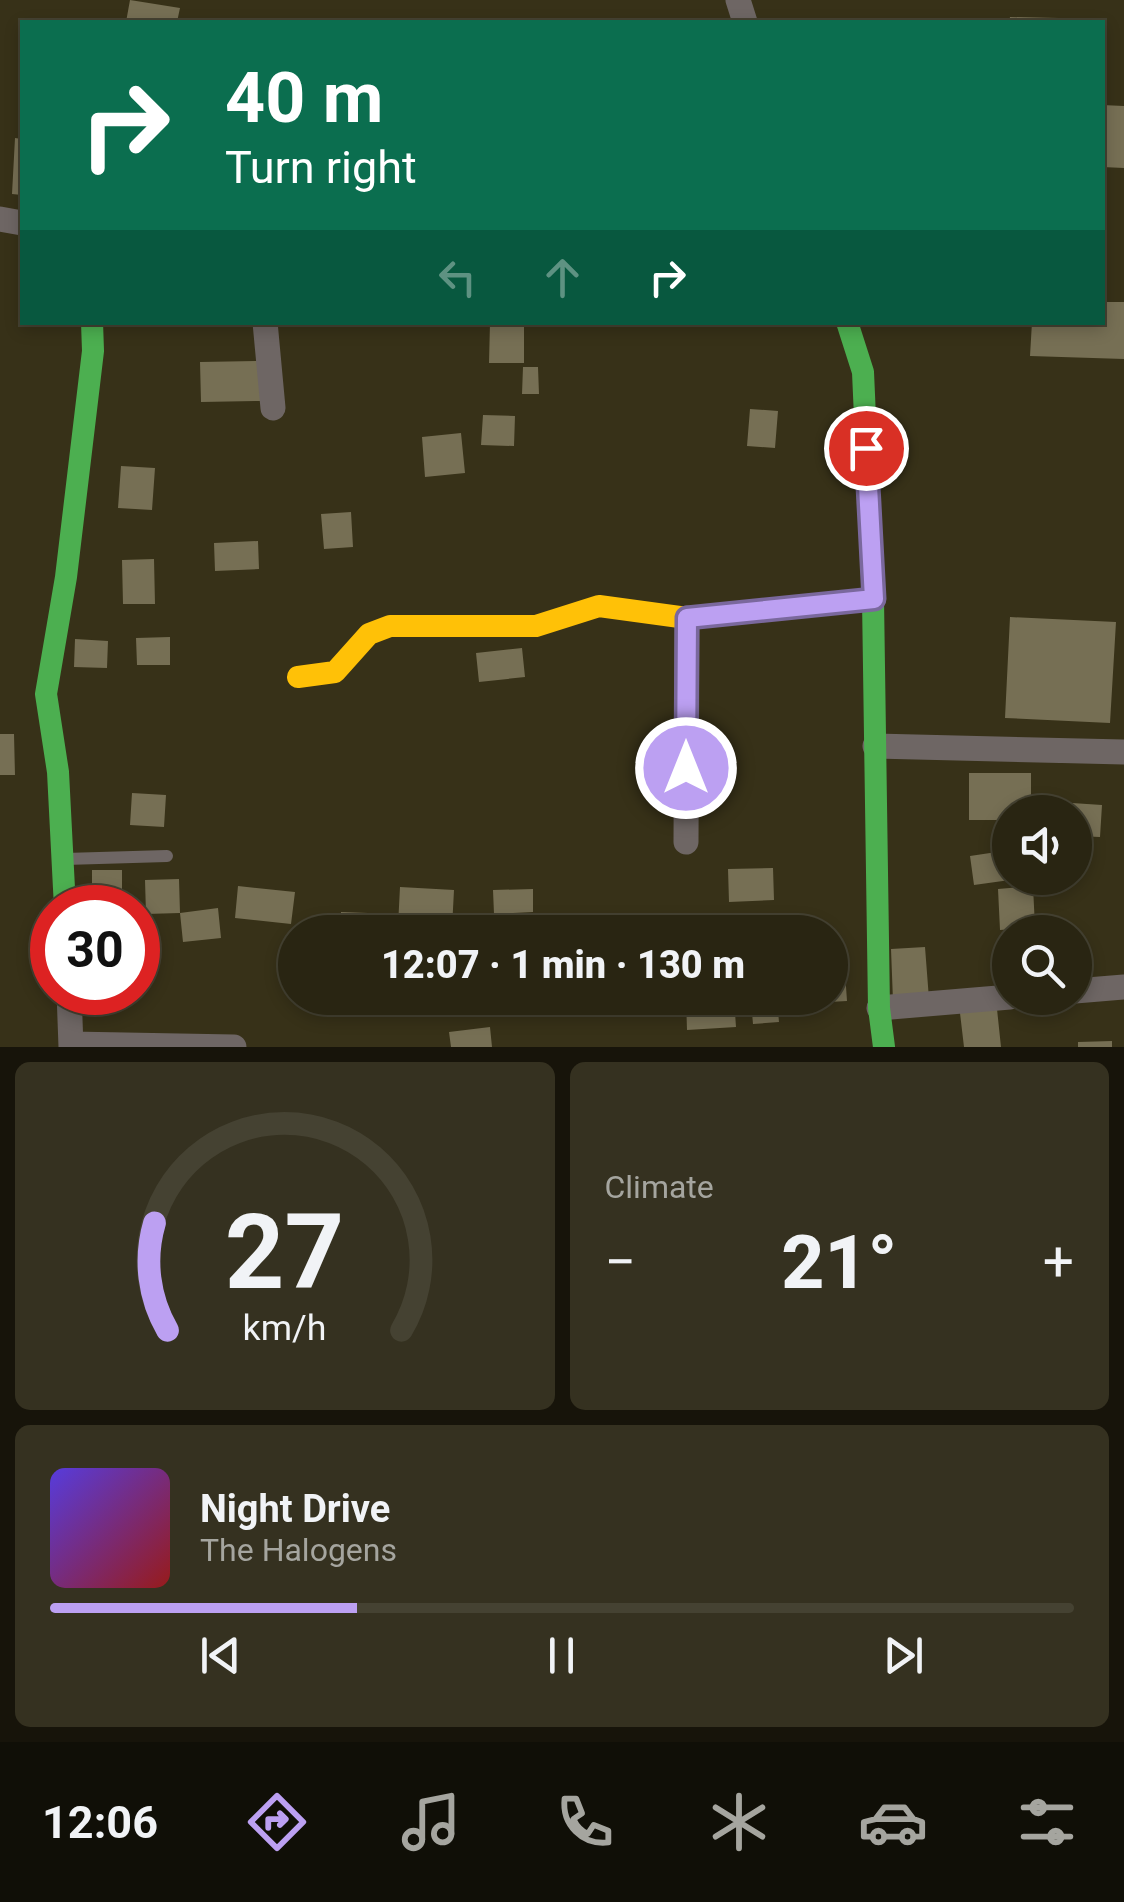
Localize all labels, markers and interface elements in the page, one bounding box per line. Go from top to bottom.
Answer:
text: 40 m [225,57,383,139]
icon: right [60,60,190,190]
text: Turn right [225,141,417,194]
icon: left [430,250,485,305]
icon: ahead [535,250,590,305]
icon: right [640,250,695,305]
pin [824,406,909,491]
icon: arrive [839,421,894,476]
position arrow [634,716,738,820]
map controls [992,795,1092,1015]
button: sound [992,795,1092,895]
speed limit sign: 30 [30,885,160,1015]
button: search [992,915,1092,1015]
text: 12:07 · 1 min · 130 m [381,943,745,987]
text: Climate [605,1168,714,1206]
text: 27 [225,1192,344,1313]
text: 21° [781,1218,897,1306]
text: − [605,1230,636,1294]
text: + [1043,1230,1074,1294]
text: km/h [243,1307,327,1349]
text: Night Drive [200,1487,390,1531]
text: The Halogens [200,1531,397,1569]
icon: previous [193,1628,248,1683]
icon: pause [534,1628,589,1683]
icon: next [876,1628,931,1683]
icon: directions [242,1787,312,1857]
icon: music [396,1787,466,1857]
icon: phone [550,1787,620,1857]
icon: climate [704,1787,774,1857]
icon: car [858,1787,928,1857]
icon: filters [1012,1787,1082,1857]
text: 12:06 [42,1796,158,1849]

